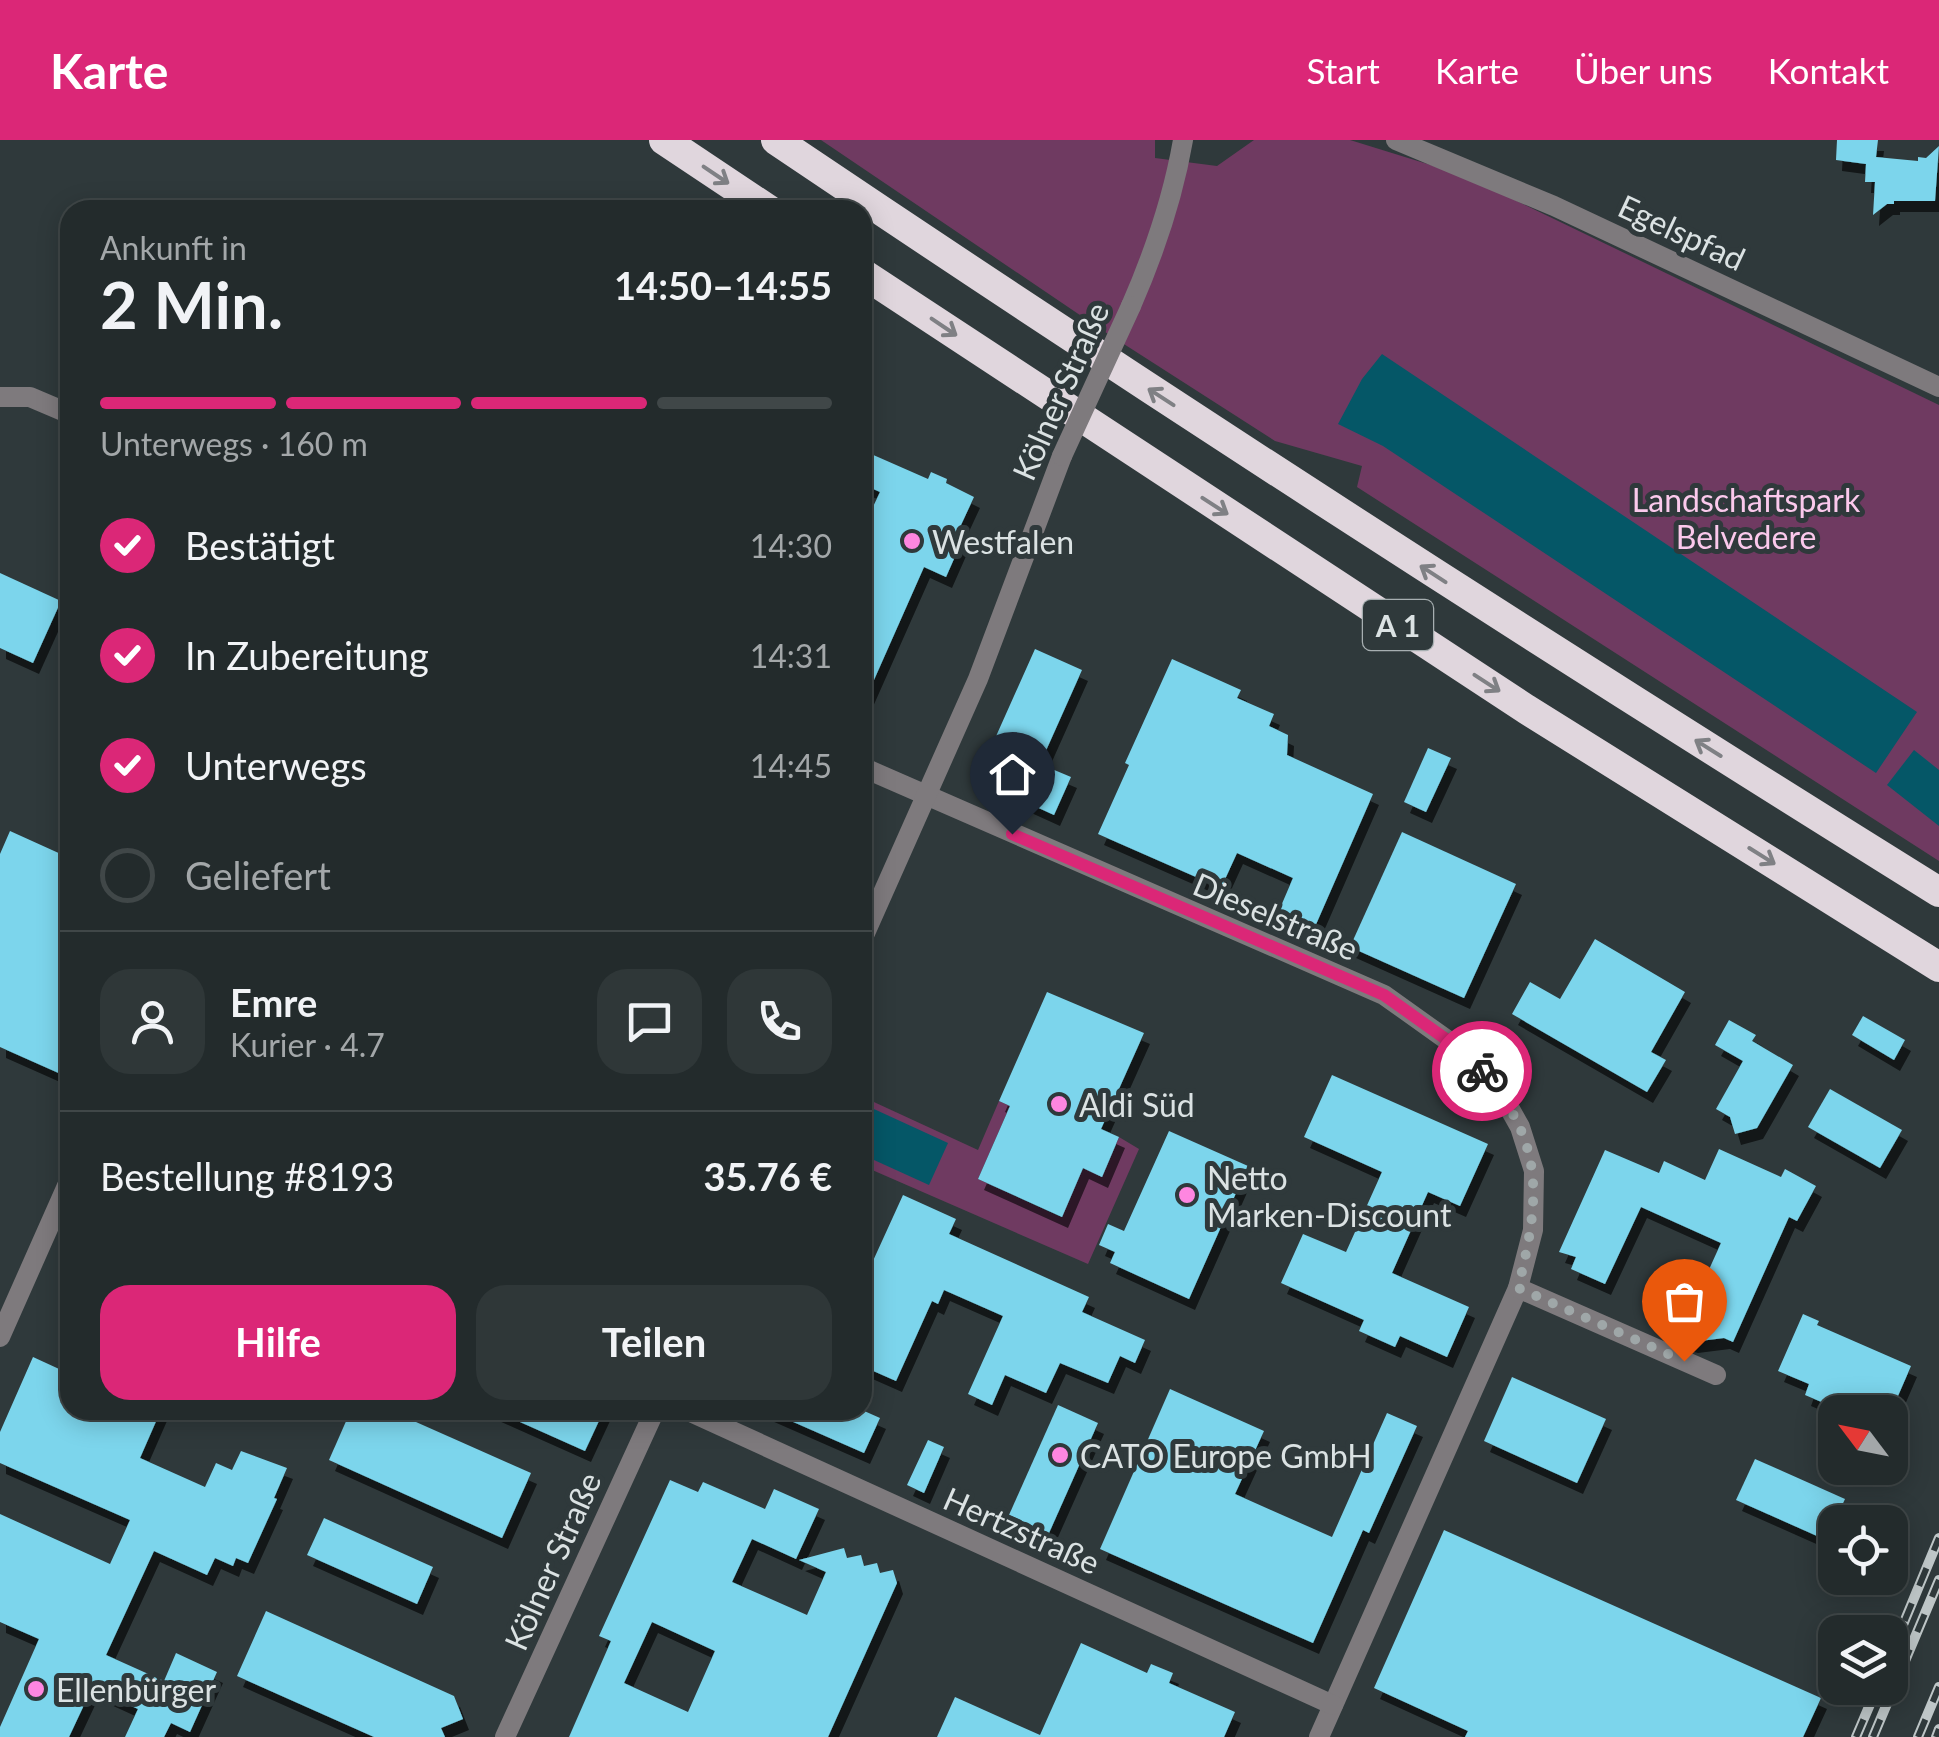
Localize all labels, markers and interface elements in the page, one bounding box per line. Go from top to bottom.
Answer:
text: Karte [50,42,168,99]
text: Start [1306,49,1380,91]
text: Karte [1435,49,1519,91]
text: Über uns [1574,49,1713,91]
text: Kontakt [1768,49,1889,91]
one-way arrow [702,164,730,185]
street label: Egelspfad [1612,186,1752,278]
text: Ankunft in [100,228,247,267]
text: 14:50–14:55 [614,262,832,308]
text: 2 Min. [100,265,283,343]
street label: Kölner Straße [1003,296,1117,486]
one-way arrow [929,316,957,337]
one-way arrow [1147,386,1175,407]
text: Unterwegs · 160 m [100,424,368,463]
park label: Landschaftspark Belvedere [1632,480,1861,556]
one-way arrow [1200,495,1229,516]
icon: check [100,518,155,573]
text: Bestätigt [185,522,335,568]
place label: Westfalen [932,522,1074,561]
text: 14:30 [750,526,832,565]
marker: Westfalen [901,530,923,552]
one-way arrow [1419,563,1448,584]
road number: A 1 [1363,600,1433,650]
icon: check [100,628,155,683]
text: In Zubereitung [185,632,429,678]
text: 14:31 [750,636,832,675]
one-way arrow [1473,673,1501,694]
pin [970,732,1055,835]
icon: check [100,738,155,793]
one-way arrow [1694,738,1722,758]
text: Unterwegs [185,742,367,788]
text: 14:45 [750,746,832,785]
icon: home [985,747,1040,802]
one-way arrow [1747,846,1776,867]
text: Geliefert [185,852,331,898]
street label: Dieselstraße [1188,864,1364,968]
button: person [100,969,205,1074]
button: chat [597,969,702,1074]
button: phone [727,969,832,1074]
text: Emre [230,979,317,1025]
courier [1432,1021,1532,1121]
text: Kurier · 4.7 [230,1025,385,1064]
icon: bike [1455,1044,1510,1099]
place label: Aldi Süd [1079,1085,1195,1124]
marker: Aldi Süd [1048,1093,1070,1115]
text: Bestellung #8193 [100,1153,394,1199]
text: 35.76 € [704,1153,832,1199]
place label: Netto Marken-Discount [1207,1158,1452,1234]
marker: Netto Marken-Discount [1176,1184,1198,1206]
pin [1642,1259,1727,1362]
icon: bag [1657,1274,1712,1329]
button: Hilfe [100,1285,456,1400]
button: Teilen [476,1285,832,1400]
north arrow [1818,1395,1908,1485]
map controls [1818,1395,1908,1705]
place label: CATO Europe GmbH [1080,1436,1372,1475]
marker: CATO Europe GmbH [1049,1444,1071,1466]
street label: Kölner Straße [495,1466,609,1656]
street label: Hertzstraße [938,1478,1106,1582]
button: locate [1818,1505,1908,1595]
button: layers [1818,1615,1908,1705]
place label: Ellenbürger [56,1670,217,1709]
marker: Ellenbürger [25,1678,47,1700]

